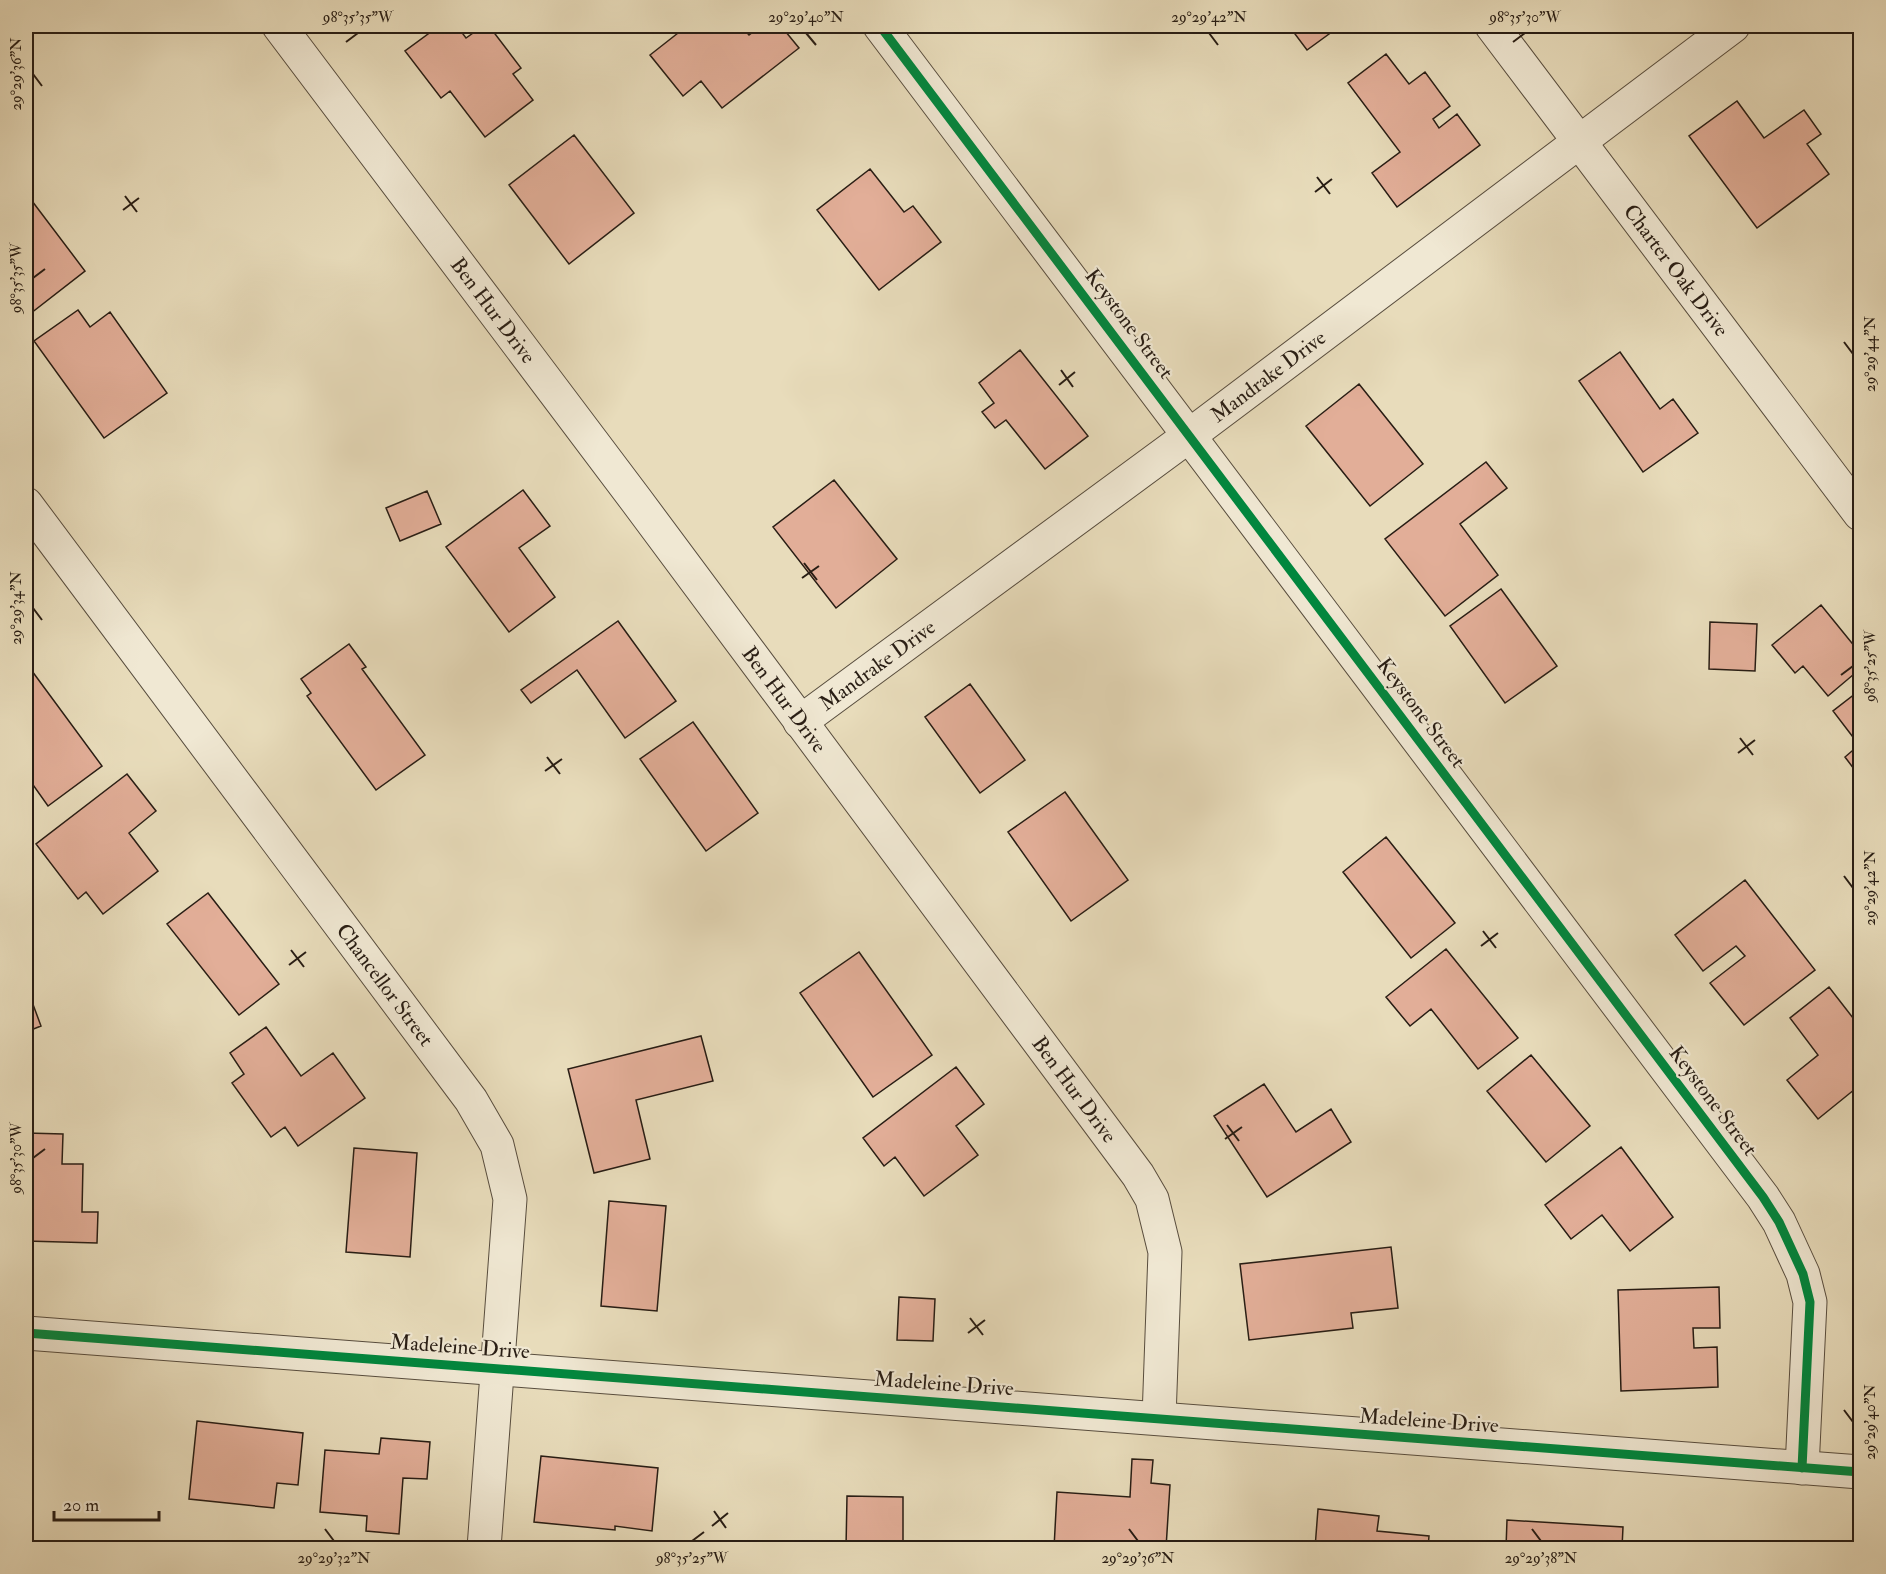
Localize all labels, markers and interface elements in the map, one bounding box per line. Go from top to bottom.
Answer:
text: 98°35'35"W [322,8,394,27]
text: 29°29'40"N [768,8,844,27]
text: 29°29'42"N [1171,8,1247,27]
text: 98°35'30"W [1488,8,1561,27]
text: 29°29'36"N [7,37,26,111]
street label: Charter Oak Drive [1618,199,1735,342]
text: 98°35'35"W [7,242,26,314]
street label: Ben Hur Drive [444,252,542,369]
street label: Keystone Street [1079,264,1179,385]
text: 29°29'44"N [1861,316,1880,392]
street label: Mandrake Drive [1205,324,1331,428]
text: 29°29'34"N [7,571,26,645]
street label: Mandrake Drive [814,613,941,717]
text: 98°35'25"W [1861,629,1880,703]
street label: Ben Hur Drive [736,641,833,758]
street label: Keystone Street [1371,653,1471,774]
text: 29°29'42"N [1861,850,1880,926]
street label: Chancellor Street [330,918,440,1052]
street label: Ben Hur Drive [1026,1031,1123,1148]
street label: Keystone Street [1663,1041,1763,1162]
text: 98°35'30"W [7,1122,26,1195]
street label: Madeleine Drive [389,1329,531,1365]
street label: Madeleine Drive [873,1366,1015,1402]
text: 29°29'40"N [1861,1384,1880,1460]
street label: Madeleine Drive [1358,1403,1500,1439]
scale bar [54,1484,159,1522]
text: 20 m [63,1494,99,1517]
text: 29°29'32"N [297,1549,371,1568]
text: 98°35'25"W [655,1549,729,1568]
text: 29°29'36"N [1101,1549,1175,1568]
text: 29°29'38"N [1505,1549,1578,1568]

